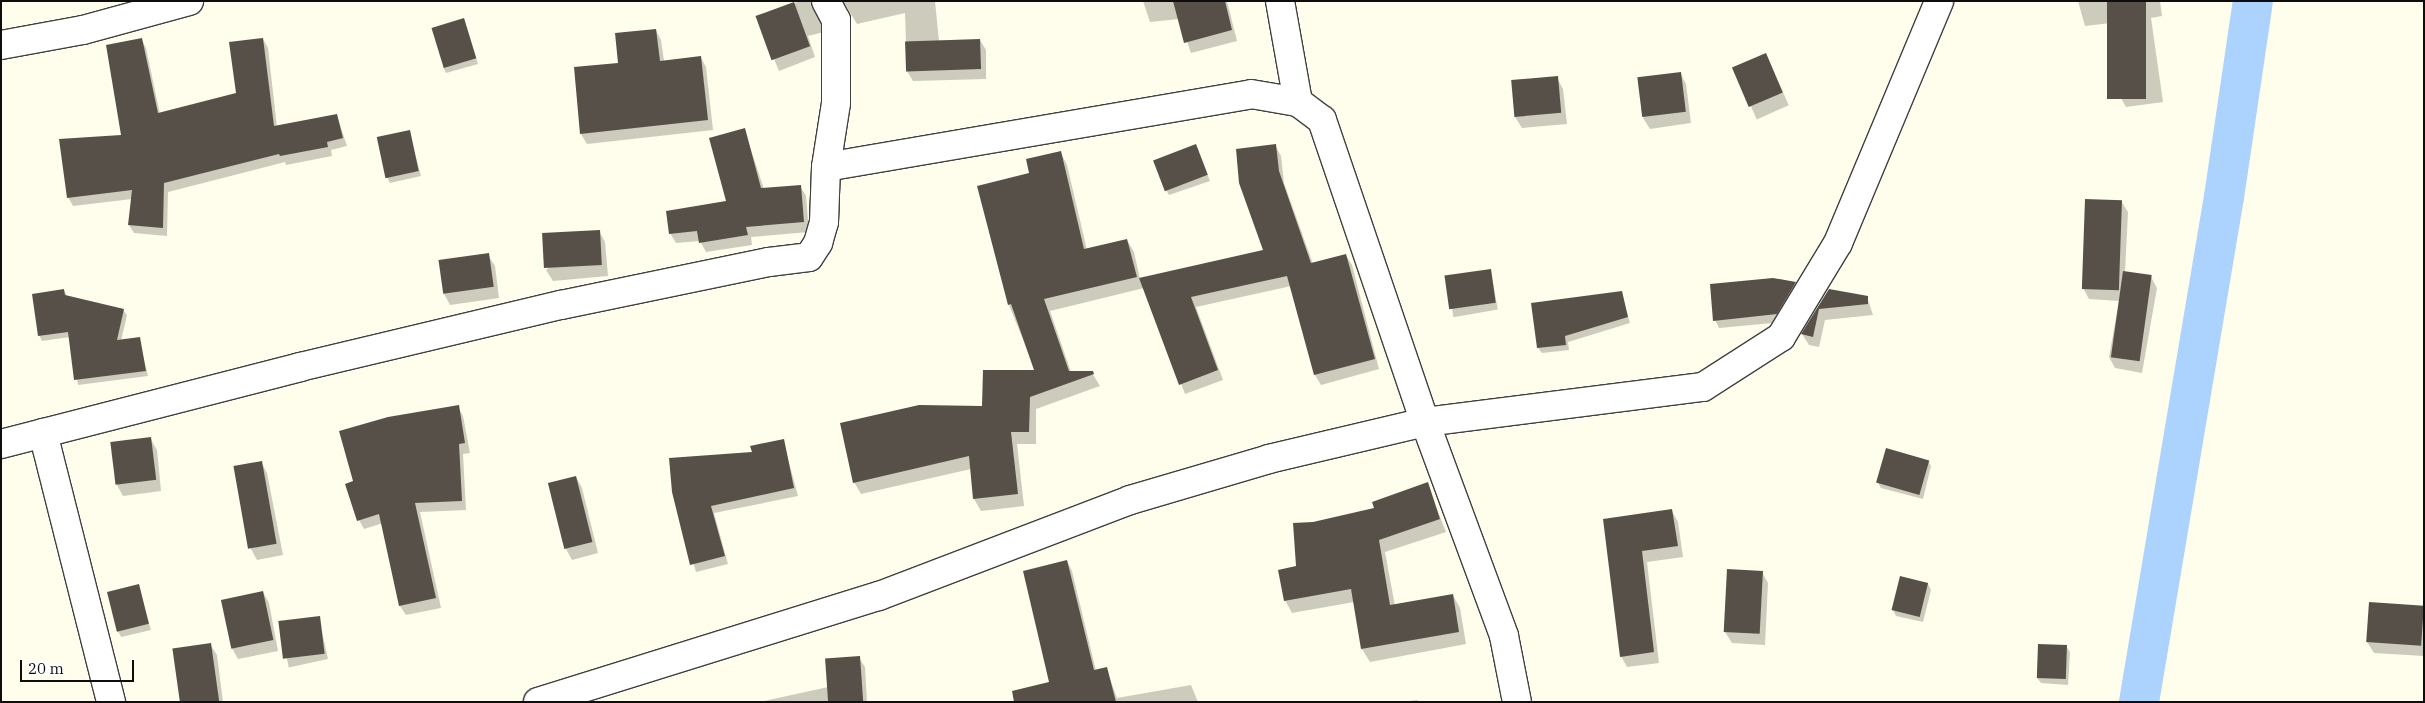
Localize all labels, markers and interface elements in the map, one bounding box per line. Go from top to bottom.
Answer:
scale bar [22,650,136,682]
text: 20 m [28,659,64,678]

